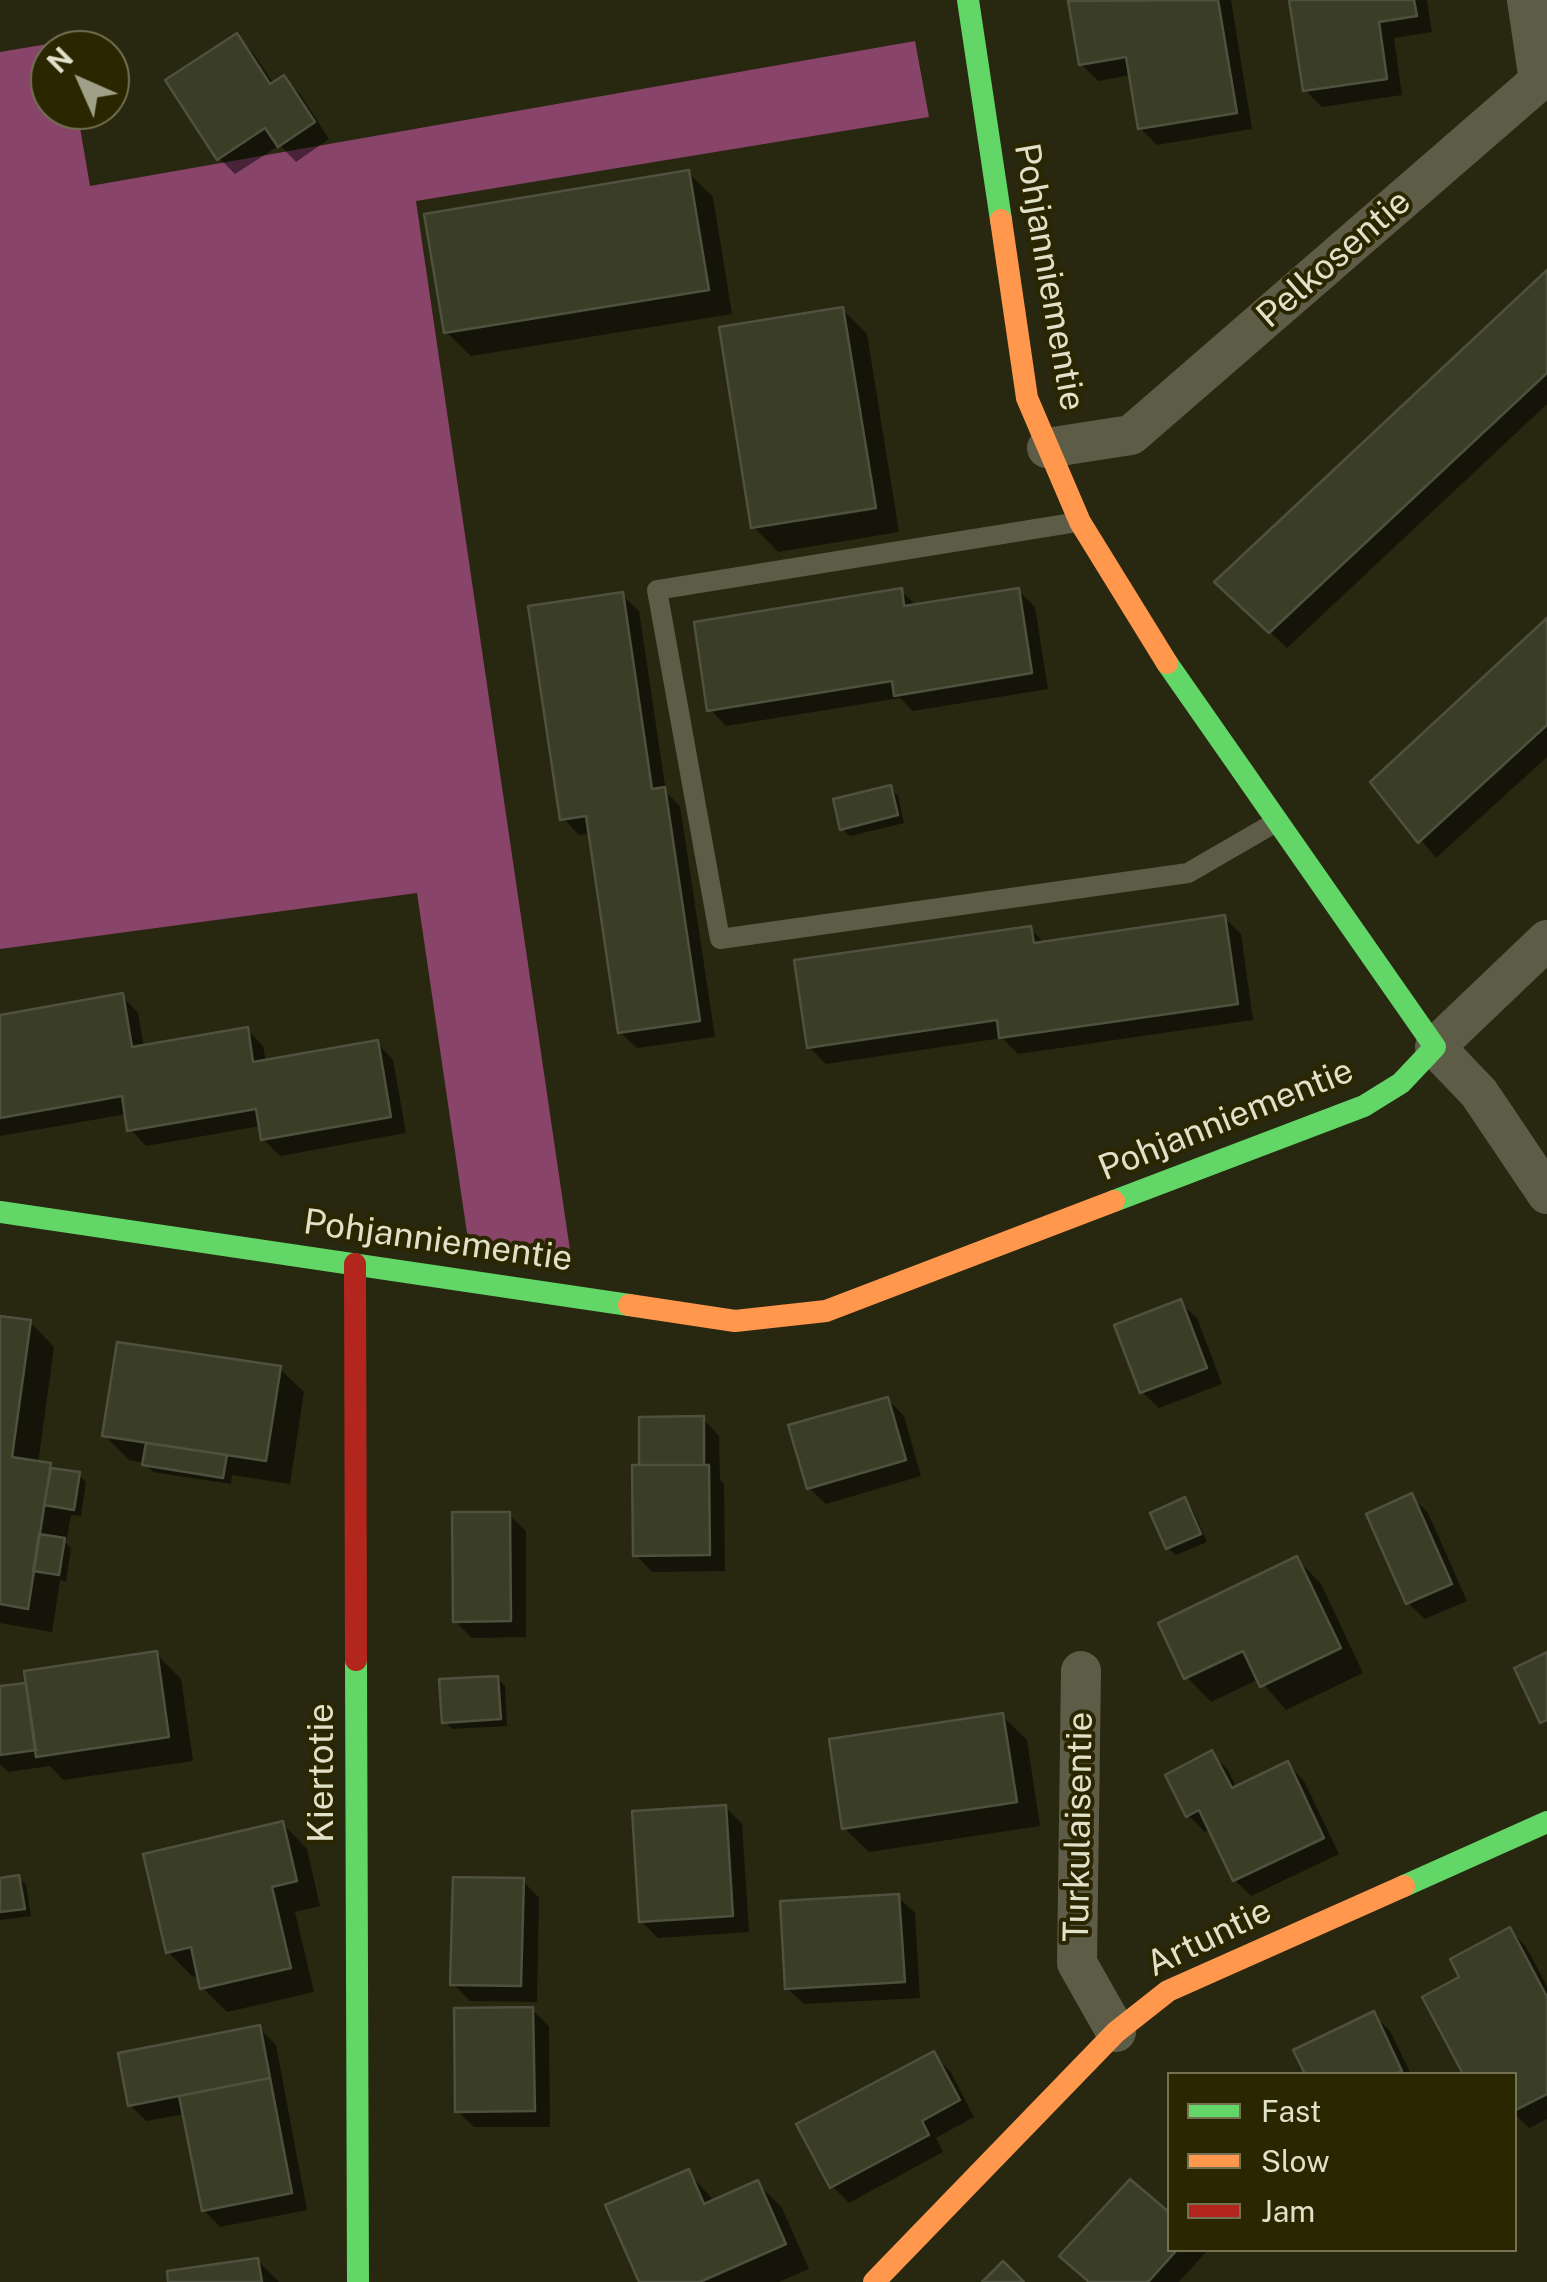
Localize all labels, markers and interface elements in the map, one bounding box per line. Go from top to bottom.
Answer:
north arrow [30,30,130,130]
text: N [40,40,79,79]
street label: Pohjanniementie [1005,140,1093,414]
street label: Pelkosentie [1249,181,1419,337]
street label: Pohjanniementie [1092,1050,1360,1190]
street label: Pohjanniementie [301,1201,575,1281]
street label: Kiertotie [301,1703,343,1843]
street label: Turkulaisentie [1056,1711,1102,1943]
street label: Artuntie [1140,1890,1278,1986]
legend [1167,2072,1517,2252]
text: Fast [1261,2093,1321,2129]
text: Slow [1261,2143,1330,2179]
text: Jam [1261,2193,1315,2229]

